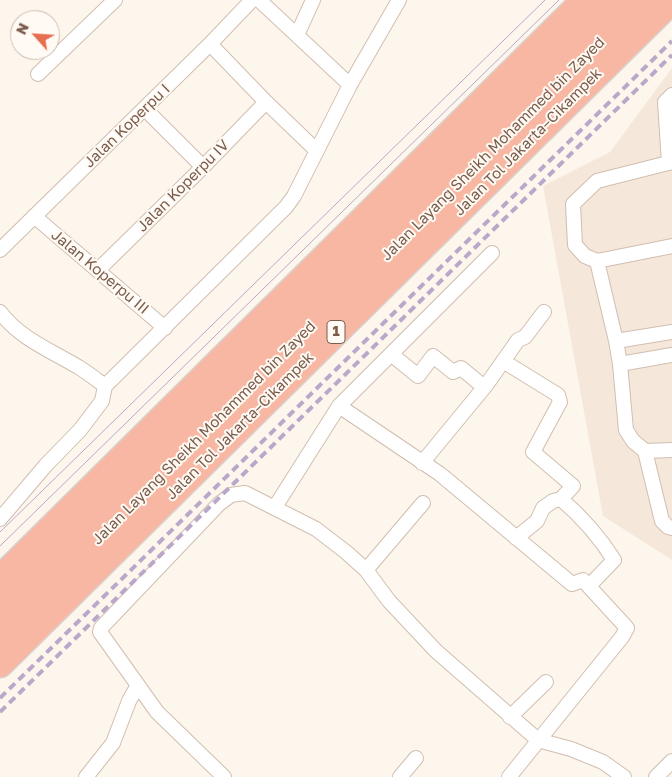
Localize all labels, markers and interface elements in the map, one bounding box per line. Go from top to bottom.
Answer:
north arrow [10,10,60,60]
text: N [12,20,32,37]
street label: Jalan Layang Sheikh Mohammed bin Zayed [377,33,609,265]
street label: Jalan Tol Jakarta–Cikampek [450,64,606,220]
street label: Jalan Koperpu I [80,80,174,172]
street label: Jalan Koperpu IV [133,136,233,236]
street label: Jalan Koperpu III [47,226,153,318]
street label: Jalan Layang Sheikh Mohammed bin Zayed [88,317,320,549]
road number: 1 [327,321,345,344]
street label: Jalan Tol Jakarta–Cikampek [162,348,318,504]

